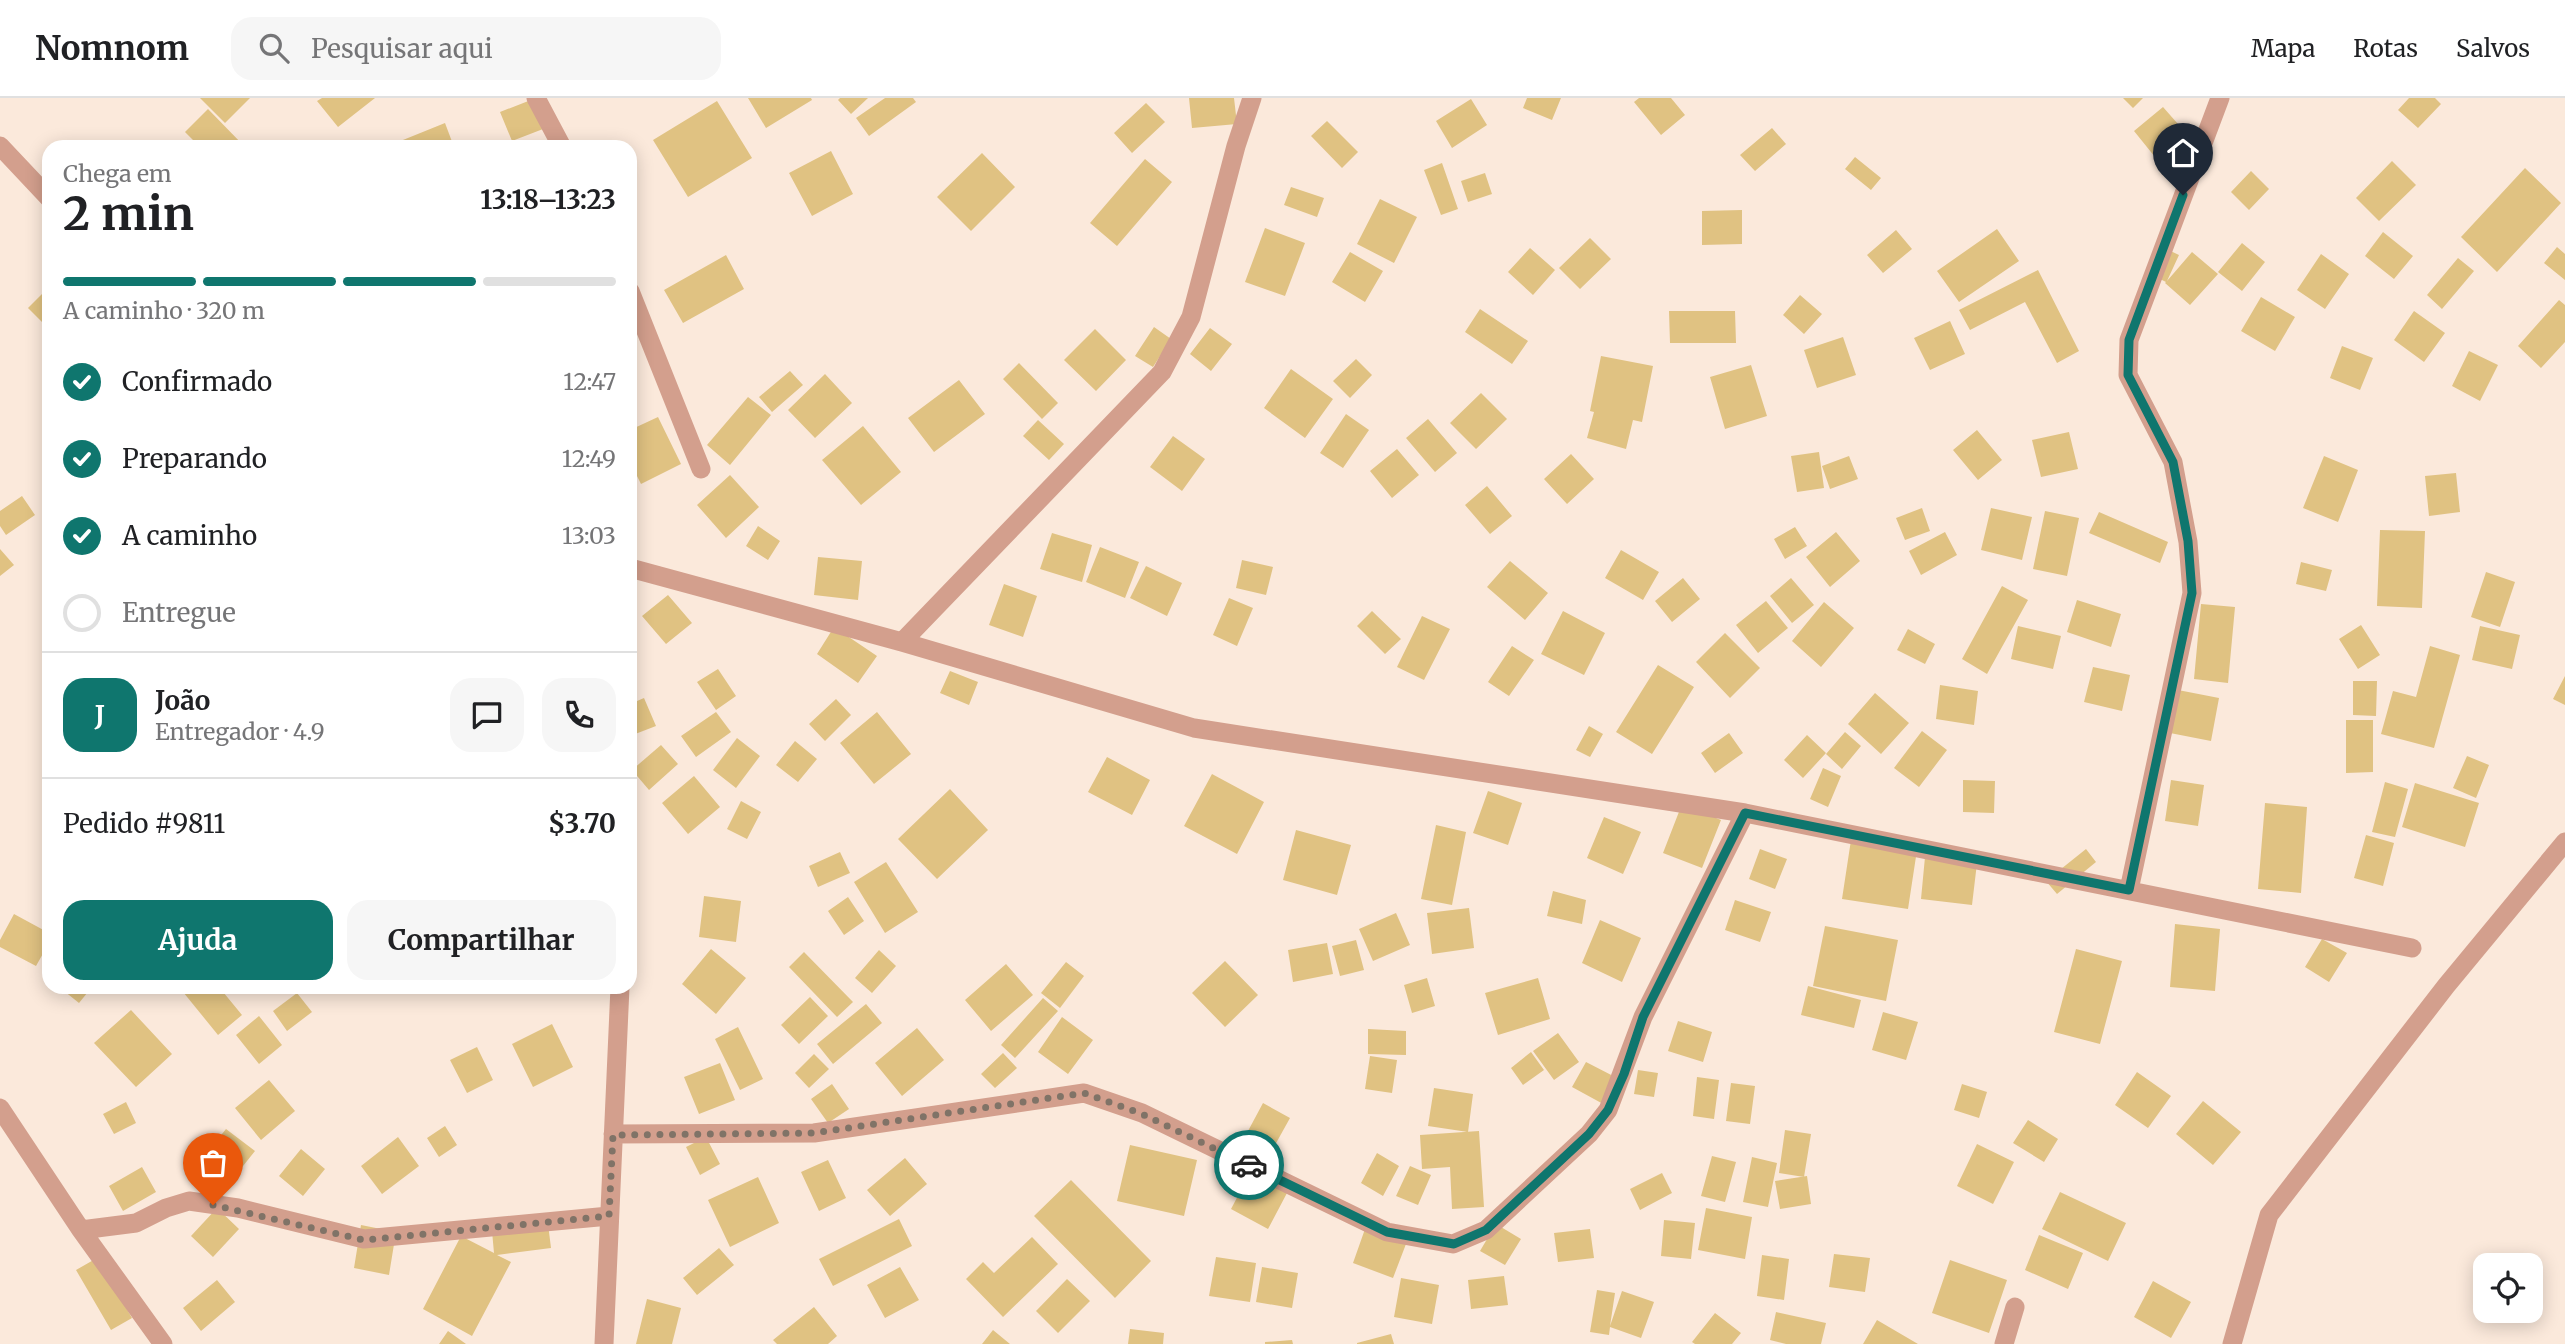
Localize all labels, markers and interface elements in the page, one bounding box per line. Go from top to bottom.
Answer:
search box [231,17,721,80]
text: Nomnom [35,28,189,69]
icon: search [255,29,293,67]
text: Pesquisar aqui [311,32,493,65]
text: Mapa [2251,33,2315,64]
text: Rotas [2353,33,2418,64]
text: Salvos [2456,33,2530,64]
pin [2153,123,2213,195]
icon: home [2164,134,2202,172]
text: Chega em [63,159,172,188]
text: 13:18–13:23 [480,183,616,216]
text: 2 min [63,185,194,243]
text: A caminho · 320 m [63,296,265,325]
icon: check [63,363,101,401]
text: Confirmado [122,365,272,398]
text: 12:47 [563,367,616,396]
icon: check [63,440,101,478]
text: Preparando [122,442,267,475]
text: 12:49 [562,444,616,473]
icon: check [63,517,101,555]
text: A caminho [122,519,257,552]
text: 13:03 [562,521,616,550]
text: Entregue [122,596,236,629]
button: chat [450,678,524,752]
button: phone [542,678,616,752]
text: João [155,684,210,717]
text: J [95,699,105,732]
text: Entregador · 4.9 [155,717,325,746]
text: Pedido #9811 [63,807,225,840]
text: $3.70 [548,807,616,840]
button: Ajuda [63,900,333,980]
button: Compartilhar [347,900,616,980]
courier [1214,1130,1284,1200]
pin [183,1133,243,1205]
icon: bag [194,1144,232,1182]
icon: car [1230,1146,1268,1184]
map controls [2473,1253,2543,1323]
button: locate [2473,1253,2543,1323]

